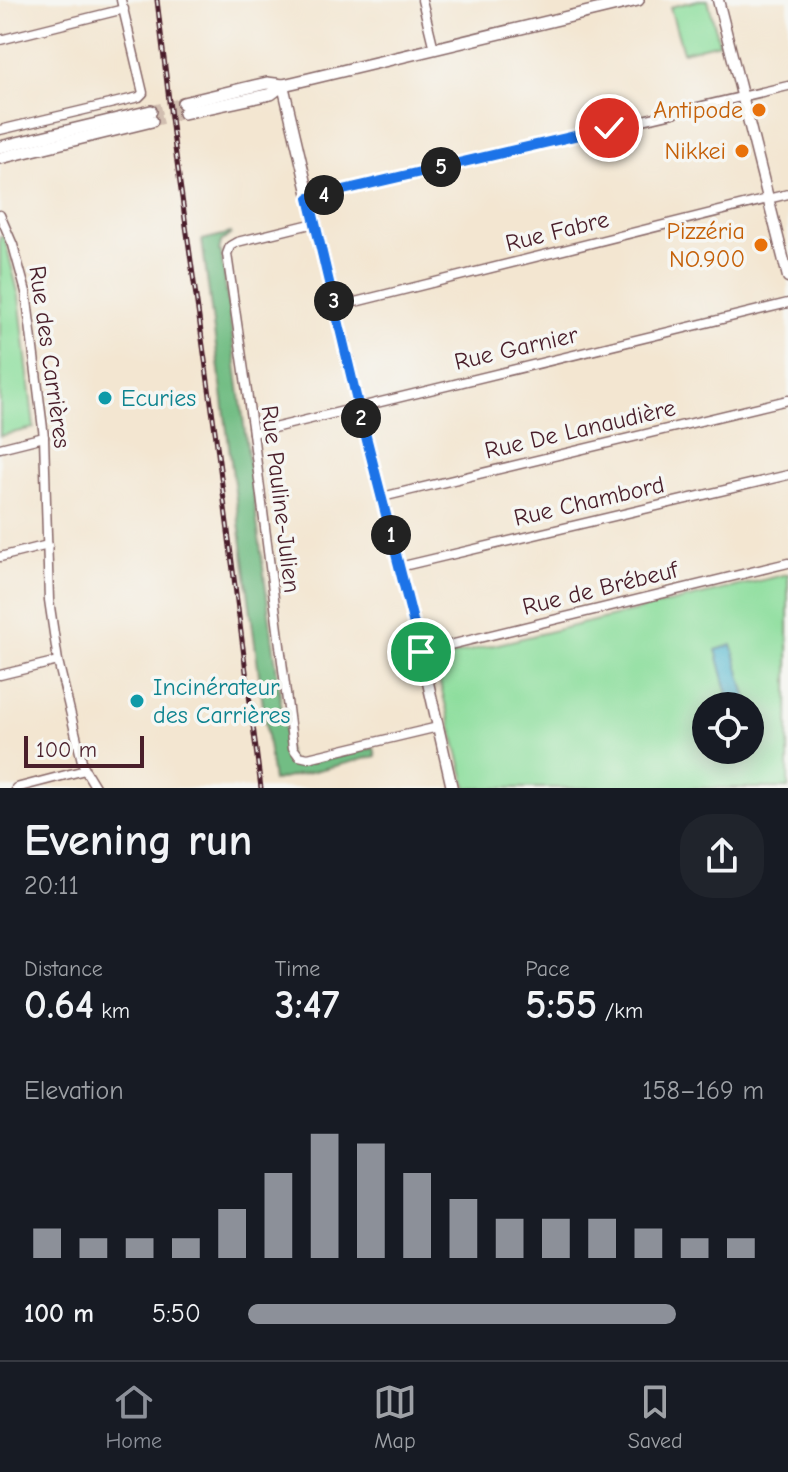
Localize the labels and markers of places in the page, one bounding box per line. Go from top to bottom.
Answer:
pin [575,94,643,162]
place label: Antipode [653,96,743,124]
marker: Antipode [750,101,768,119]
place label: Nikkei [665,137,726,165]
marker: Nikkei [733,142,751,160]
pin: 5 [421,147,461,187]
pin: 4 [304,175,344,215]
place label: Pizzéria NO.900 [666,217,745,273]
marker: Pizzéria NO.900 [752,236,770,254]
pin: 3 [314,281,354,321]
place label: Ecuries [121,384,196,412]
marker: Ecuries [96,389,114,407]
pin: 2 [341,398,381,438]
pin: 1 [371,515,411,555]
pin [387,618,455,686]
place label: Incinérateur des Carrières [153,673,290,729]
marker: Incinérateur des Carrières [128,692,146,710]

